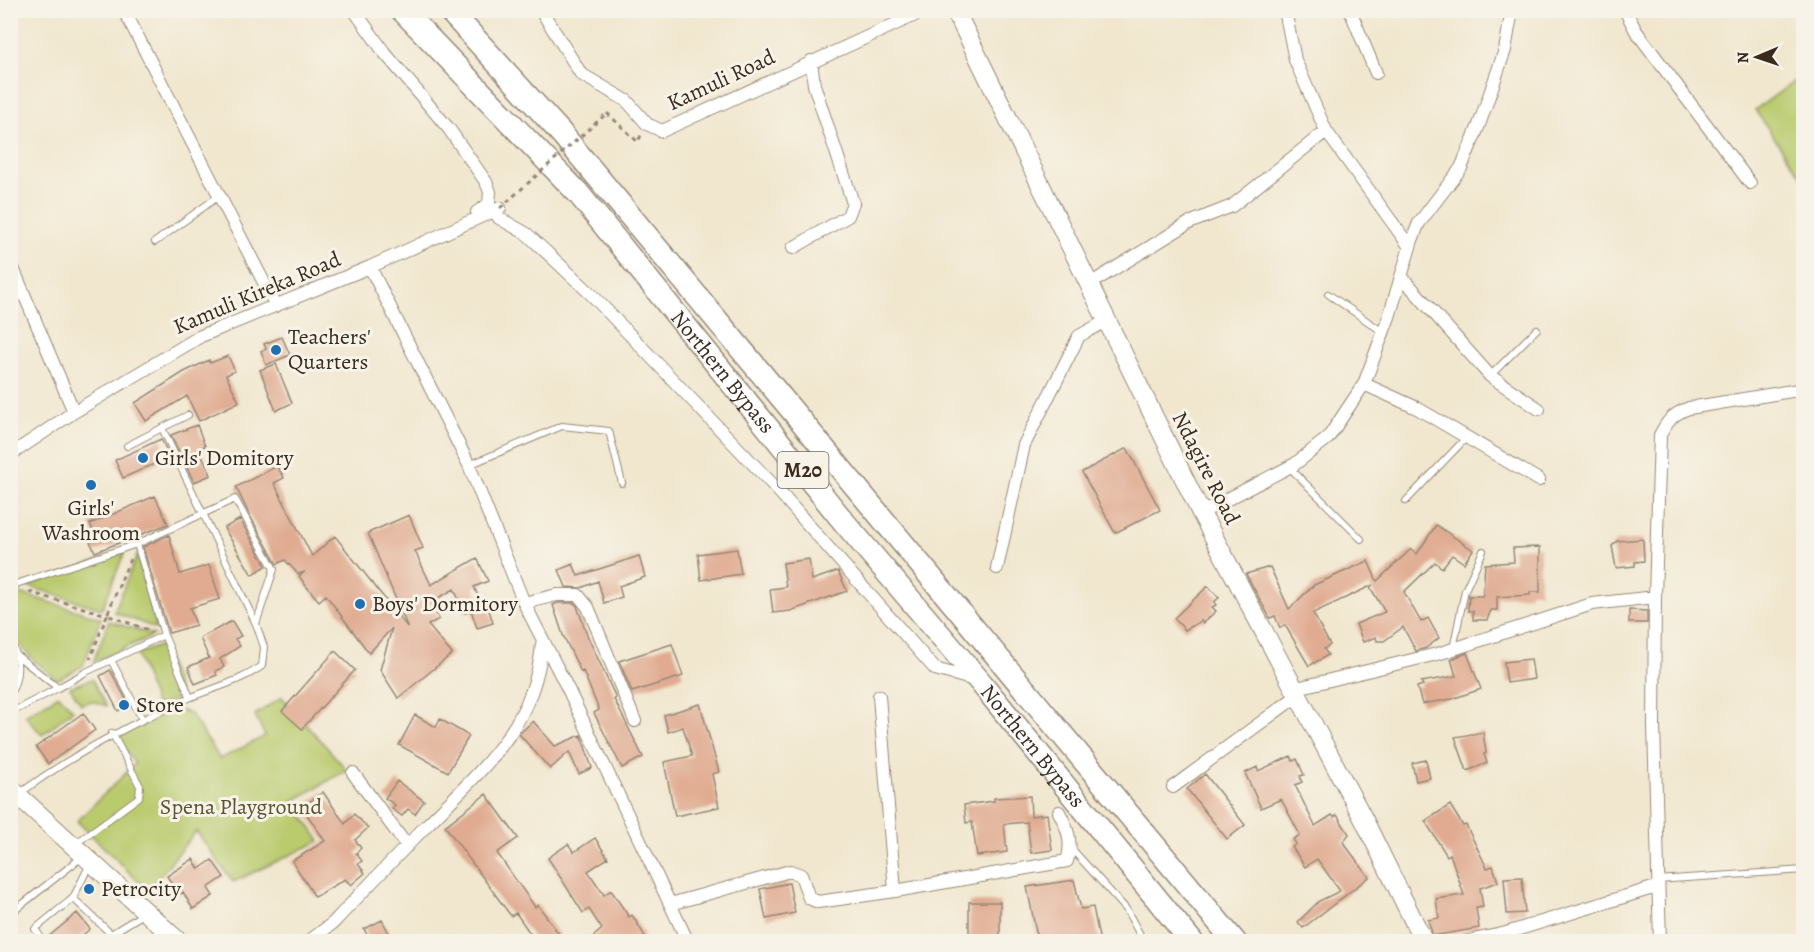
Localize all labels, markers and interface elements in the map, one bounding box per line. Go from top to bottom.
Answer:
north arrow [1727,27,1787,87]
street label: Kamuli Road [662,42,780,118]
text: N [1732,51,1754,64]
street label: Kamuli Kireka Road [169,244,345,342]
street label: Northern Bypass [664,304,782,440]
place label: Teachers' Quarters [288,322,371,377]
marker: Teachers' Quarters [269,343,283,357]
street label: Ndagire Road [1165,406,1247,530]
place label: Girls' Domitory [155,443,294,473]
marker: Girls' Domitory [136,451,150,465]
road number: M20 [778,452,828,488]
marker: Girls' Washroom [84,478,98,492]
place label: Girls' Washroom [41,493,140,548]
place label: Boys' Dormitory [372,589,518,619]
marker: Boys' Dormitory [353,597,367,611]
street label: Northern Bypass [973,678,1092,814]
place label: Store [136,690,184,720]
marker: Store [117,698,131,712]
park label: Spena Playground [160,792,322,822]
place label: Petrocity [101,874,181,904]
marker: Petrocity [82,882,96,896]

